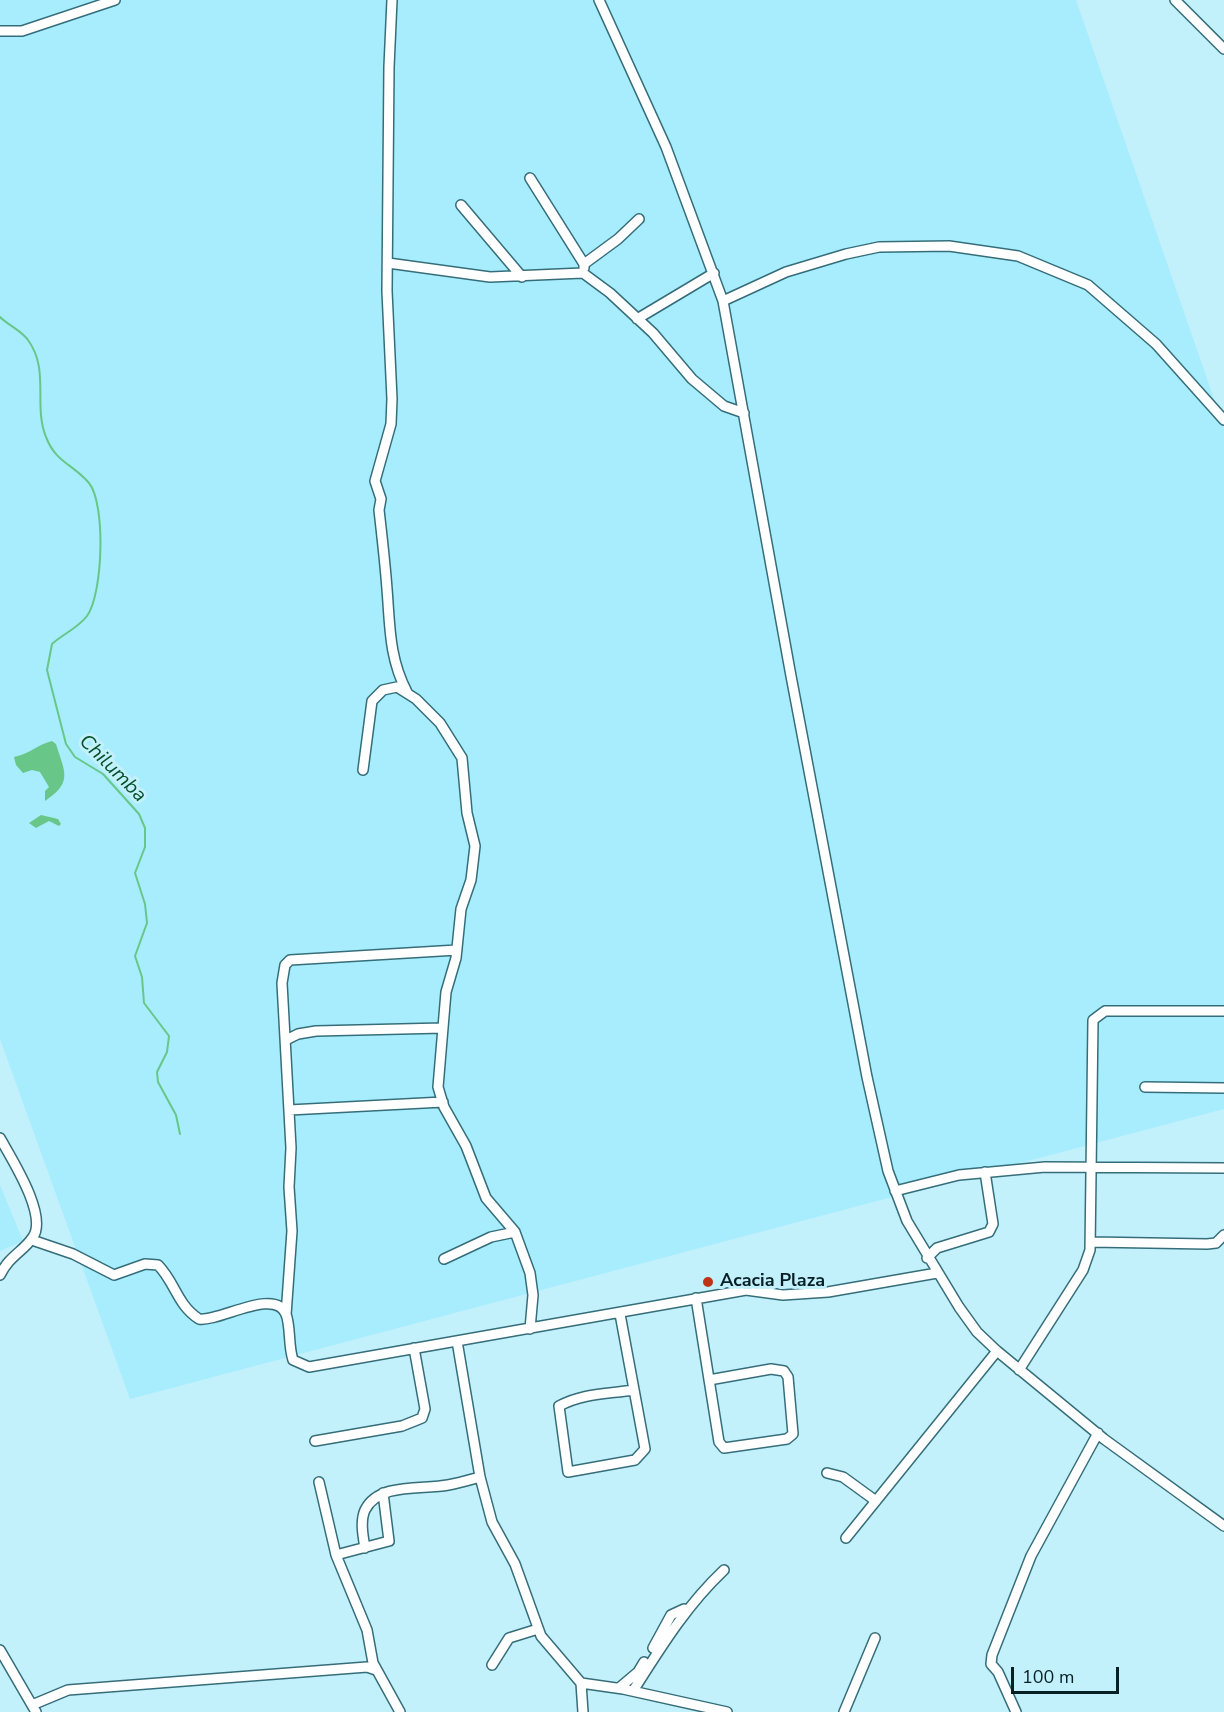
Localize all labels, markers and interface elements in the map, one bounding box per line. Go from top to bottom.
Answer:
water label: Chilumba [73,730,151,808]
place label: Acacia Plaza [720,1271,825,1293]
marker: Acacia Plaza [701,1275,715,1289]
scale bar [1014,1655,1122,1693]
text: 100 m [1022,1665,1074,1689]

